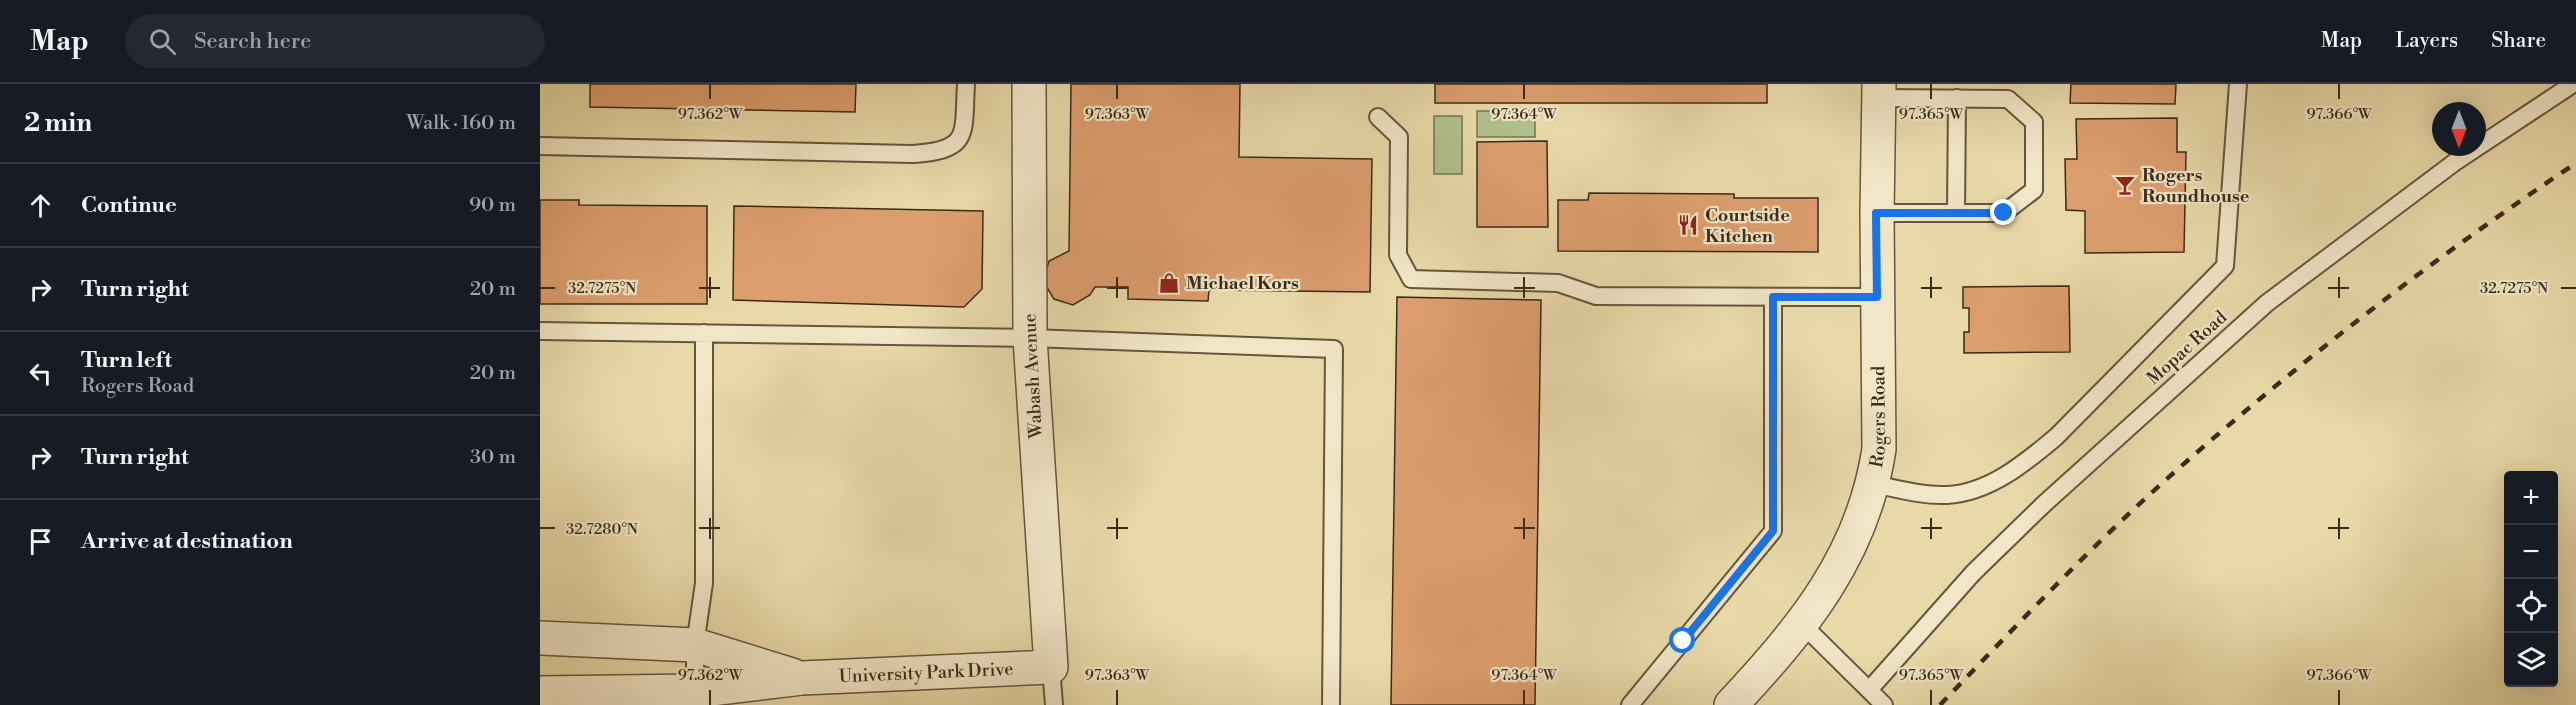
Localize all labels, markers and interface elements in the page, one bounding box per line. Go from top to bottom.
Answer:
search box [125,14,545,68]
text: Map [30,24,89,59]
icon: search [146,25,179,58]
text: Search here [194,28,311,55]
text: Map [2321,28,2362,54]
text: Layers [2395,28,2458,54]
text: Share [2491,28,2546,54]
north arrow [2432,102,2486,156]
text: 97.362°W [678,105,743,124]
text: 97.363°W [1085,105,1150,124]
text: 97.364°W [1491,105,1557,124]
text: 97.365°W [1899,105,1964,124]
text: 97.366°W [2306,105,2372,124]
text: 2 min [24,107,92,139]
text: Walk · 160 m [406,111,516,136]
place label: Rogers Roundhouse [2142,164,2250,208]
bar icon: Rogers Roundhouse [2113,173,2137,197]
icon: ahead [24,189,57,222]
text: Continue [81,192,177,219]
text: 90 m [469,193,516,218]
route end [1990,199,2016,225]
place label: Courtside Kitchen [1705,204,1790,248]
restaurant icon: Courtside Kitchen [1676,213,1700,237]
shop icon: Michael Kors [1157,271,1181,295]
place label: Michael Kors [1186,272,1299,295]
icon: right [24,273,57,306]
text: Turn right [81,276,189,303]
text: 20 m [470,277,516,302]
text: 32.7275°N [568,279,636,298]
text: 32.7275°N [2480,279,2548,298]
street label: Mopac Road [2142,305,2232,390]
street label: Wabash Avenue [1018,313,1048,440]
text: Turn left [81,347,172,374]
icon: left [24,357,57,390]
text: 20 m [470,361,516,386]
street label: Rogers Road [1864,365,1891,470]
text: Rogers Road [81,374,194,399]
icon: right [24,441,57,474]
text: Turn right [81,444,189,471]
text: 30 m [470,445,516,470]
map controls [2504,471,2558,687]
button: + [2504,471,2558,525]
text: 32.7280°N [566,520,638,539]
icon: arrive [24,525,57,558]
button: − [2504,525,2558,579]
text: Arrive at destination [81,528,293,555]
button: locate [2504,579,2558,633]
route start [1669,627,1695,653]
button: layers [2504,633,2558,687]
street label: University Park Drive [838,657,1014,688]
text: 97.362°W [678,666,743,685]
text: 97.363°W [1085,666,1150,685]
text: 97.364°W [1491,666,1557,685]
text: 97.365°W [1899,666,1964,685]
text: 97.366°W [2306,666,2372,685]

